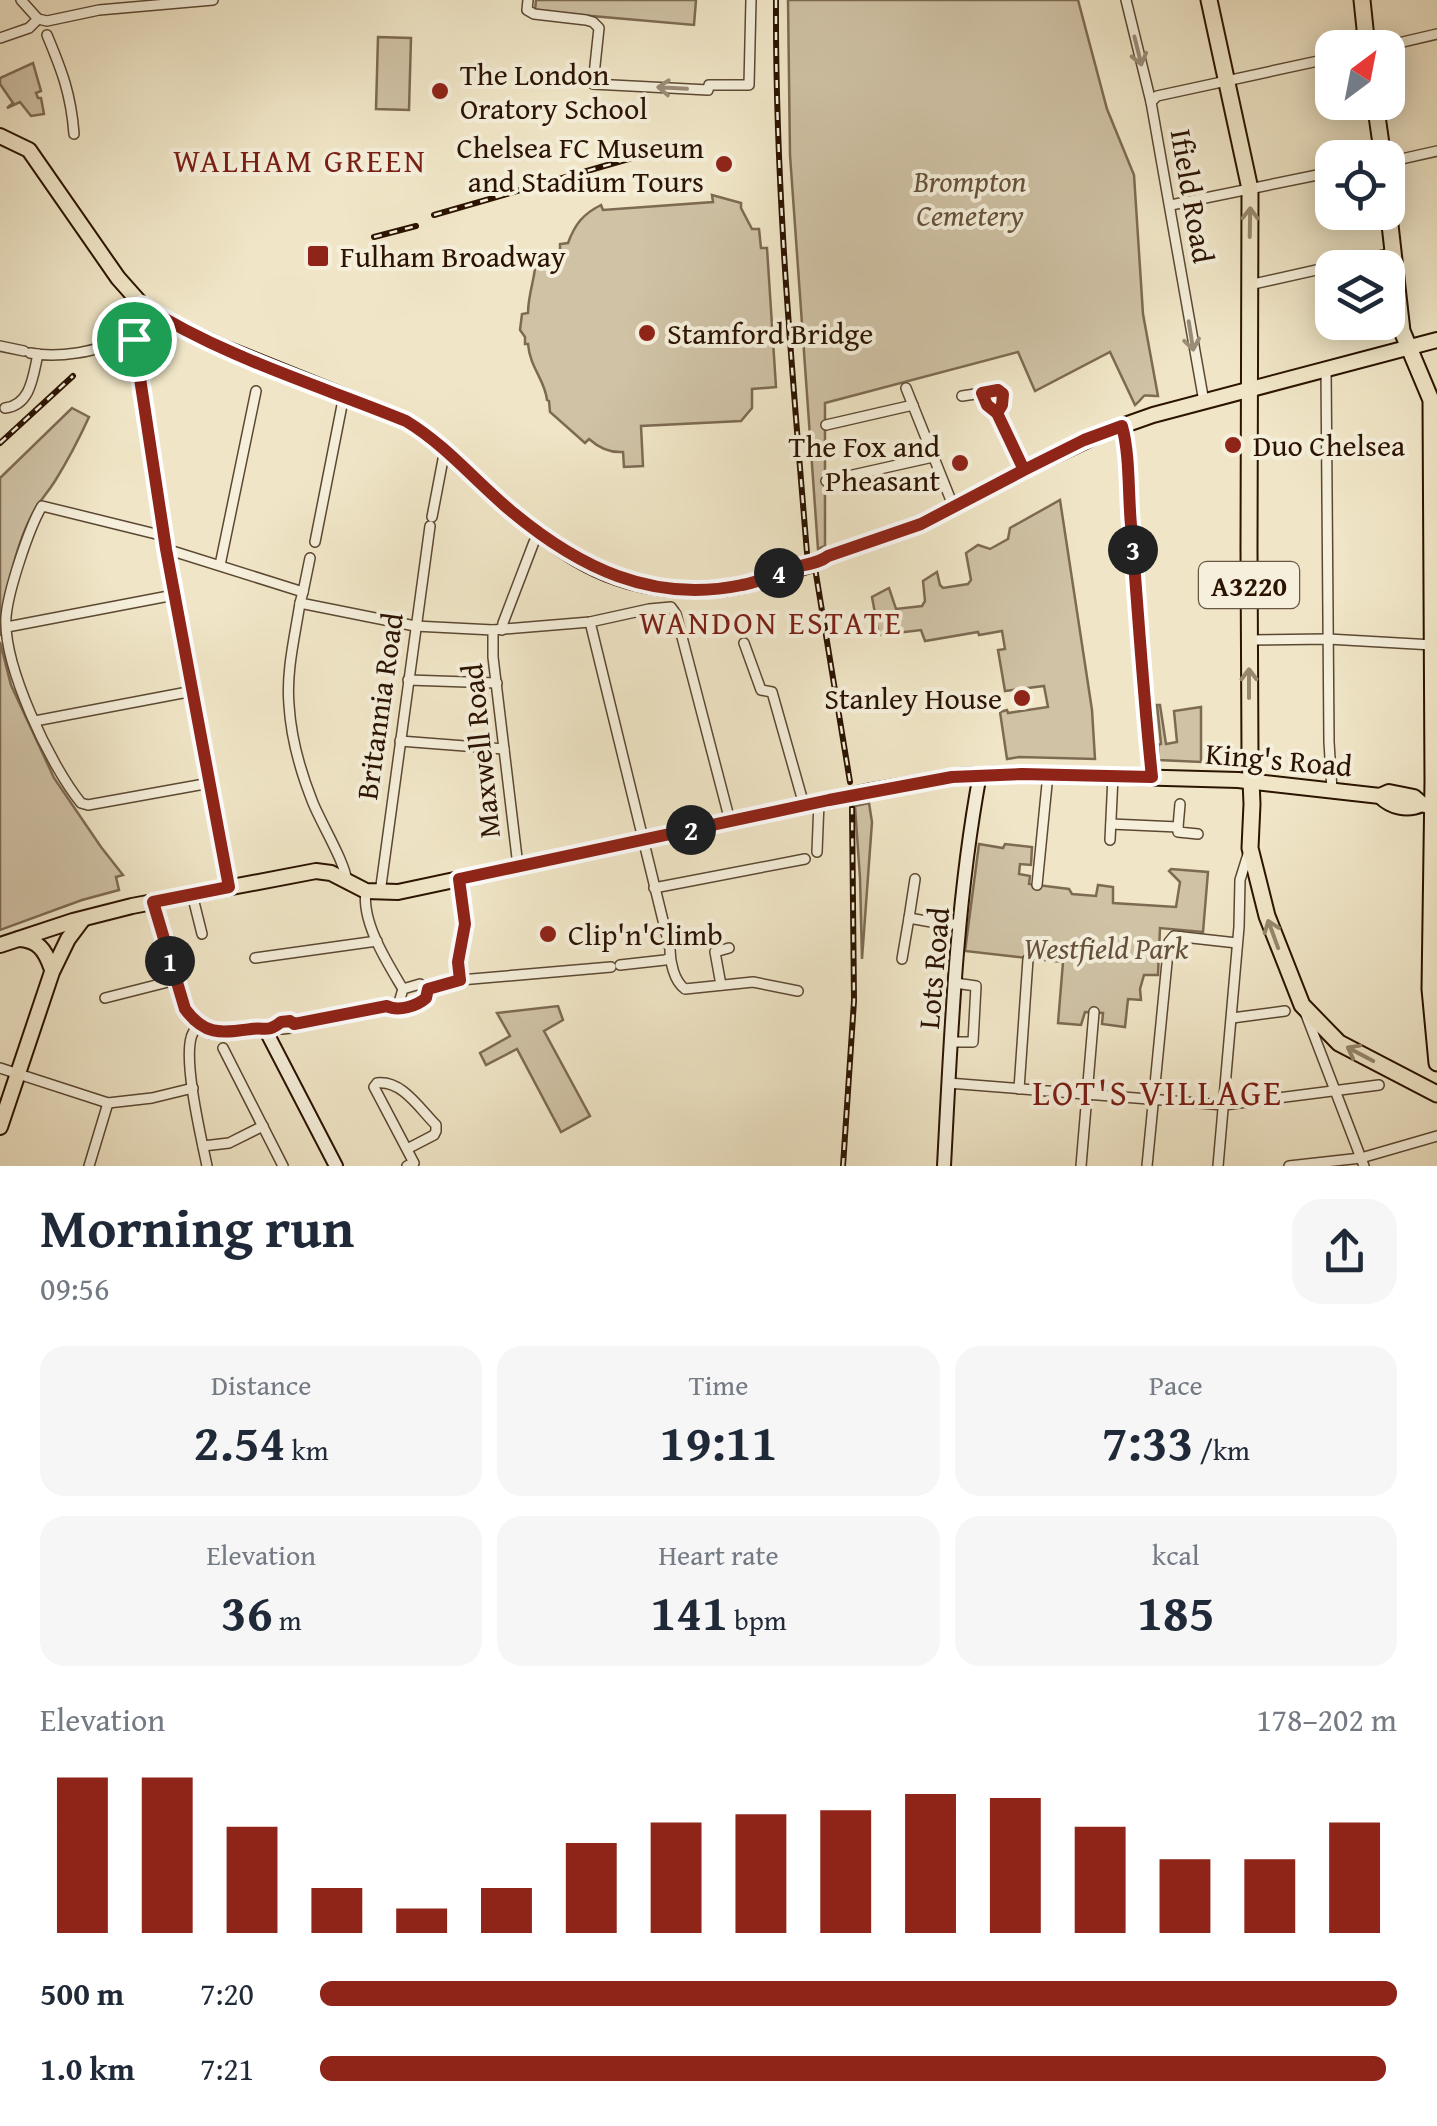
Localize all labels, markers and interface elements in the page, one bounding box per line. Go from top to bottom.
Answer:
north arrow [1315,30,1405,120]
map controls [1315,30,1405,340]
one-way arrow [1130,35,1149,66]
place label: The London Oratory School [460,52,648,130]
one-way arrow [657,78,689,97]
marker: The London Oratory School [429,80,451,102]
place label: Chelsea FC Museum and Stadium Tours [456,125,704,203]
street label: Ifield Road [1160,126,1226,266]
district label: WALHAM GREEN [173,137,427,184]
button: locate [1315,140,1405,230]
marker: Chelsea FC Museum and Stadium Tours [713,153,735,175]
park label: Brompton Cemetery [912,159,1027,237]
one-way arrow [1240,207,1260,240]
place label: Fulham Broadway [340,234,566,278]
marker: Fulham Broadway [305,243,331,269]
button: layers [1315,250,1405,340]
pin [92,297,177,382]
place label: Stamford Bridge [667,311,873,355]
icon: arrive [107,312,162,367]
one-way arrow [1183,319,1201,352]
marker: Stamford Bridge [636,322,658,344]
place label: Duo Chelsea [1253,423,1405,467]
place label: The Fox and Pheasant [789,424,940,502]
marker: Duo Chelsea [1222,434,1244,456]
marker: The Fox and Pheasant [949,452,971,474]
pin: 3 [1108,525,1158,575]
text: 3 [1126,529,1140,570]
pin: 4 [754,548,804,598]
text: 4 [772,552,786,593]
road number: A3220 [1199,562,1299,608]
district label: WANDON ESTATE [639,599,903,646]
street label: Britannia Road [344,610,414,802]
street label: Maxwell Road [449,662,511,840]
one-way arrow [1240,668,1259,700]
place label: Stanley House [824,676,1002,720]
marker: Stanley House [1011,687,1033,709]
street label: King's Road [1204,731,1354,787]
pin: 2 [666,805,716,855]
text: 2 [684,809,698,850]
street label: Lots Road [906,905,960,1031]
place label: Clip'n'Climb [568,912,723,956]
one-way arrow [1263,920,1281,951]
marker: Clip'n'Climb [537,923,559,945]
park label: Westfield Park [1024,926,1189,970]
pin: 1 [145,936,195,986]
text: 1 [163,940,177,981]
one-way arrow [1346,1044,1376,1063]
district label: LOT'S VILLAGE [1032,1067,1284,1118]
text: Morning run [40,1187,354,1267]
button: share [1292,1199,1397,1304]
text: 09:56 [40,1265,109,1312]
text: Distance [211,1364,311,1405]
text: Time [689,1364,748,1405]
text: Pace [1149,1364,1203,1405]
text: 2.54 [194,1405,285,1478]
text: 19:11 [660,1405,777,1478]
text: 7:33 [1102,1405,1194,1478]
text: km [285,1429,329,1470]
text: /km [1194,1429,1250,1470]
text: Elevation [206,1534,316,1575]
text: Heart rate [658,1534,779,1575]
text: kcal [1152,1534,1200,1575]
text: 36 [221,1575,273,1648]
text: 141 [650,1575,728,1648]
text: 185 [1137,1575,1215,1648]
text: m [273,1599,302,1640]
text: bpm [728,1599,787,1640]
text: Elevation [40,1696,165,1743]
text: 178–202 m [1256,1696,1397,1743]
text: 500 m [40,1970,124,2017]
text: 7:20 [200,1970,254,2017]
text: 1.0 km [40,2045,135,2092]
text: 7:21 [200,2045,254,2092]

